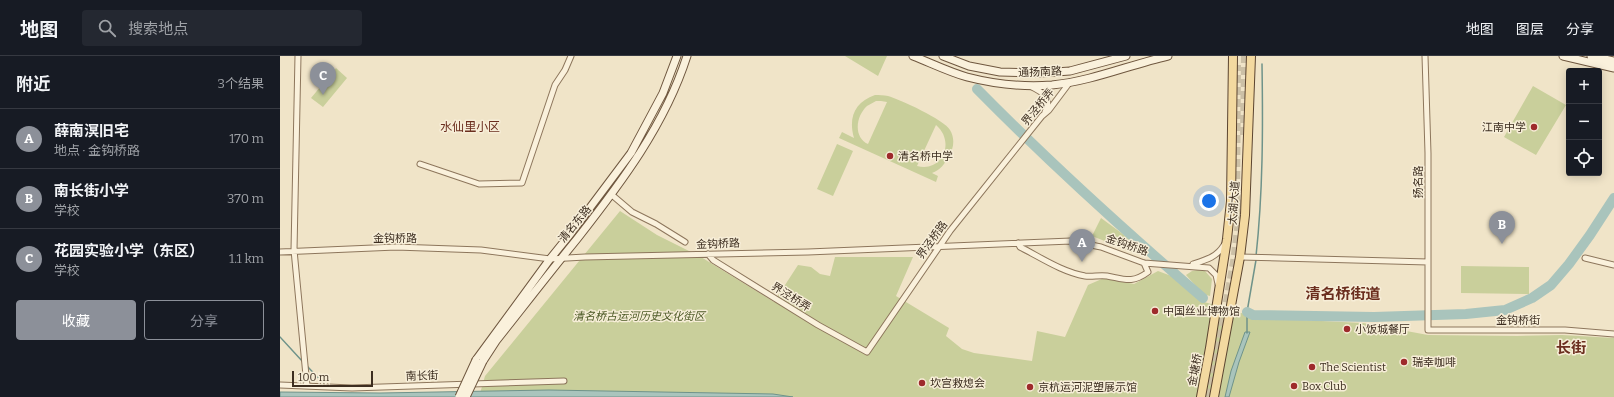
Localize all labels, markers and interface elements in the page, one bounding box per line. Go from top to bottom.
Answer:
search box [82,10,362,46]
icon: search [96,17,118,39]
text: 地图 [20,18,58,41]
text: 搜索地点 [128,20,188,38]
text: 地图 [1466,21,1494,38]
text: 图层 [1516,21,1544,38]
text: 分享 [1566,21,1594,38]
pin: C [310,62,336,95]
street label: 通扬南路 [1018,65,1062,79]
map controls [1566,68,1602,176]
button: + [1566,68,1602,104]
text: 附近 [16,74,50,95]
text: 3个结果 [218,76,264,91]
street label: 界泾桥弄 [1019,86,1057,128]
button: − [1566,104,1602,140]
district label: 水仙里小区 [440,120,500,134]
place label: 江南中学 [1482,121,1526,134]
text: 薛南溟旧宅 [54,122,129,140]
marker: 江南中学 [1529,122,1539,132]
text: A [24,131,34,146]
text: 170 m [229,131,264,146]
button: locate [1566,140,1602,176]
text: 地点 · 金钩桥路 [54,143,140,158]
place label: 清名桥中学 [898,150,953,163]
marker: 清名桥中学 [885,151,895,161]
street label: 扬名路 [1412,166,1425,199]
street label: 太湖大道 [1226,181,1242,225]
text: 南长街小学 [54,182,129,200]
text: B [25,191,33,206]
text: 370 m [227,191,264,206]
your location [1199,191,1219,211]
text: 学校 [54,203,80,218]
street label: 清名东路 [556,203,594,245]
pin: B [1489,211,1515,244]
street label: 界泾桥路 [914,218,950,262]
pin: A [1069,229,1095,262]
street label: 金钩桥路 [373,232,417,245]
street label: 金钩桥路 [1104,232,1150,258]
street label: 金钩桥路 [696,237,740,251]
text: 花园实验小学（东区） [54,242,204,260]
text: C [25,251,33,266]
text: 1.1 km [229,251,264,266]
text: 学校 [54,263,80,278]
street label: 界泾桥弄 [769,280,813,314]
district label: 清名桥街道 [1305,285,1381,303]
button: 收藏 [16,300,136,340]
button: 分享 [144,300,264,340]
place label: 中国丝业博物馆 [1163,305,1240,318]
marker: 中国丝业博物馆 [1150,306,1160,316]
park label: 清名桥古运河历史文化街区 [573,310,707,323]
street label: 金钩桥街 [1496,314,1540,327]
place label: 小饭城餐厅 [1355,323,1410,336]
marker: 小饭城餐厅 [1342,324,1352,334]
district label: 长街 [1556,339,1586,357]
street label: 金塘桥 [1185,353,1205,387]
place label: 瑞幸咖啡 [1412,356,1456,369]
marker: 瑞幸咖啡 [1399,357,1409,367]
place label: The Scientist [1320,361,1386,374]
marker: The Scientist [1307,362,1317,372]
scale bar [292,369,373,388]
street label: 南长街 [405,369,439,383]
text: 100 m [298,371,329,384]
place label: 坎宫救熄会 [930,377,985,390]
marker: 坎宫救熄会 [917,378,927,388]
place label: Box Club [1302,380,1346,393]
place label: 京杭运河泥塑展示馆 [1038,381,1137,394]
marker: Box Club [1289,381,1299,391]
marker: 京杭运河泥塑展示馆 [1025,382,1035,392]

